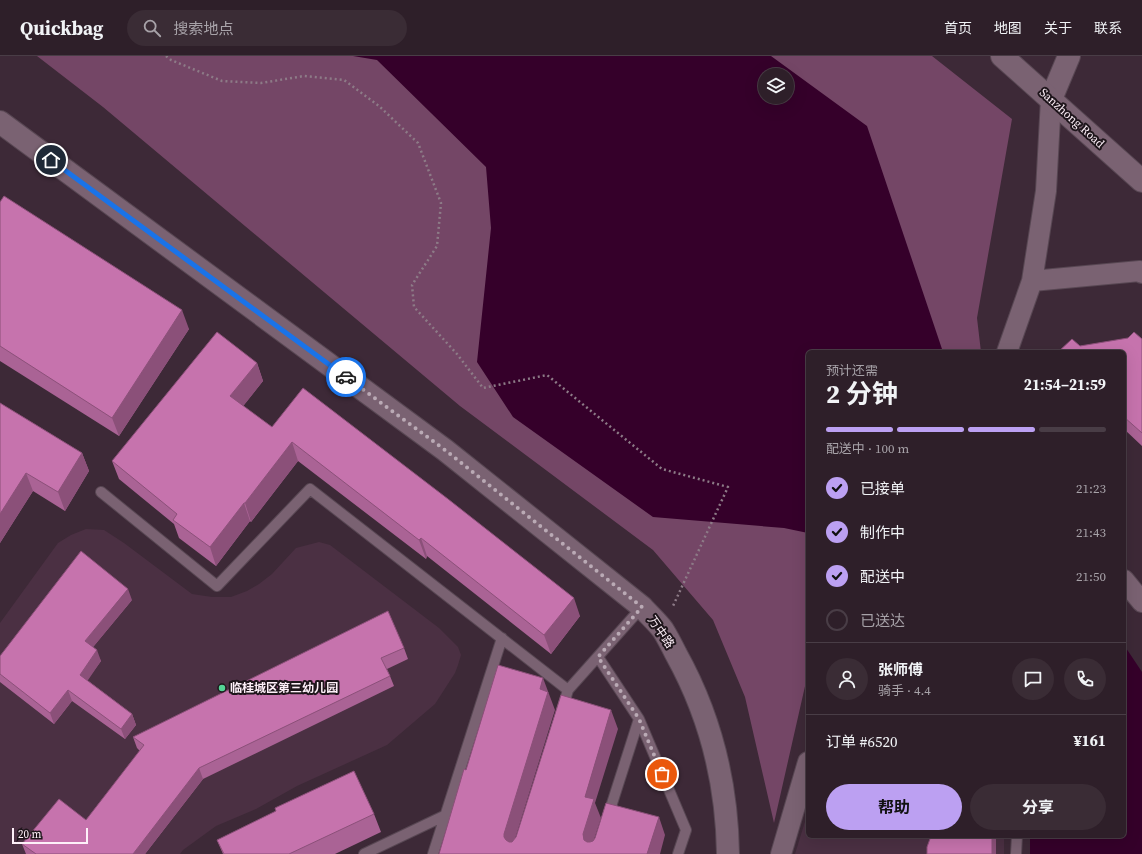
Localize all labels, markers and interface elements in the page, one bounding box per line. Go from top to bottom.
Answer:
search box [127,10,407,46]
text: Quickbag [20,15,103,41]
icon: search [141,17,163,39]
text: 搜索地点 [173,18,233,39]
text: 首页 [944,18,972,38]
text: 地图 [994,18,1022,38]
text: 关于 [1044,18,1072,38]
text: 联系 [1094,18,1122,38]
map controls [758,68,794,104]
button: layers [758,68,794,104]
street label: Sanzhong Road [1036,85,1108,152]
pin [34,143,68,177]
icon: home [40,149,62,171]
courier [326,357,366,397]
text: 预计还需 [826,362,878,379]
icon: car [335,366,357,388]
text: 21:54–21:59 [1024,374,1106,395]
text: 2 分钟 [826,376,898,412]
text: 配送中 · 100 m [826,440,909,457]
icon: check [826,477,848,499]
text: 已接单 [860,478,905,499]
text: 21:23 [1076,480,1106,497]
icon: check [826,521,848,543]
text: 制作中 [860,522,905,543]
text: 21:43 [1076,524,1106,541]
icon: check [826,565,848,587]
text: 配送中 [860,566,905,587]
text: 21:50 [1076,568,1106,585]
text: 已送达 [860,610,905,631]
street label: 万中路 [644,613,678,651]
button: person [826,658,868,700]
button: chat [1012,658,1054,700]
button: phone [1064,658,1106,700]
text: 张师傅 [878,659,923,680]
place label: 临桂城区第三幼儿园 [230,680,338,696]
text: 骑手 · 4.4 [878,682,931,699]
marker: 临桂城区第三幼儿园 [217,683,227,693]
text: ¥161 [1073,730,1106,751]
text: 订单 #6520 [826,731,897,752]
pin [645,757,679,791]
icon: bag [651,763,673,785]
button: 帮助 [826,784,962,830]
button: 分享 [970,784,1106,830]
scale bar [12,826,88,845]
text: 20 m [18,827,41,842]

